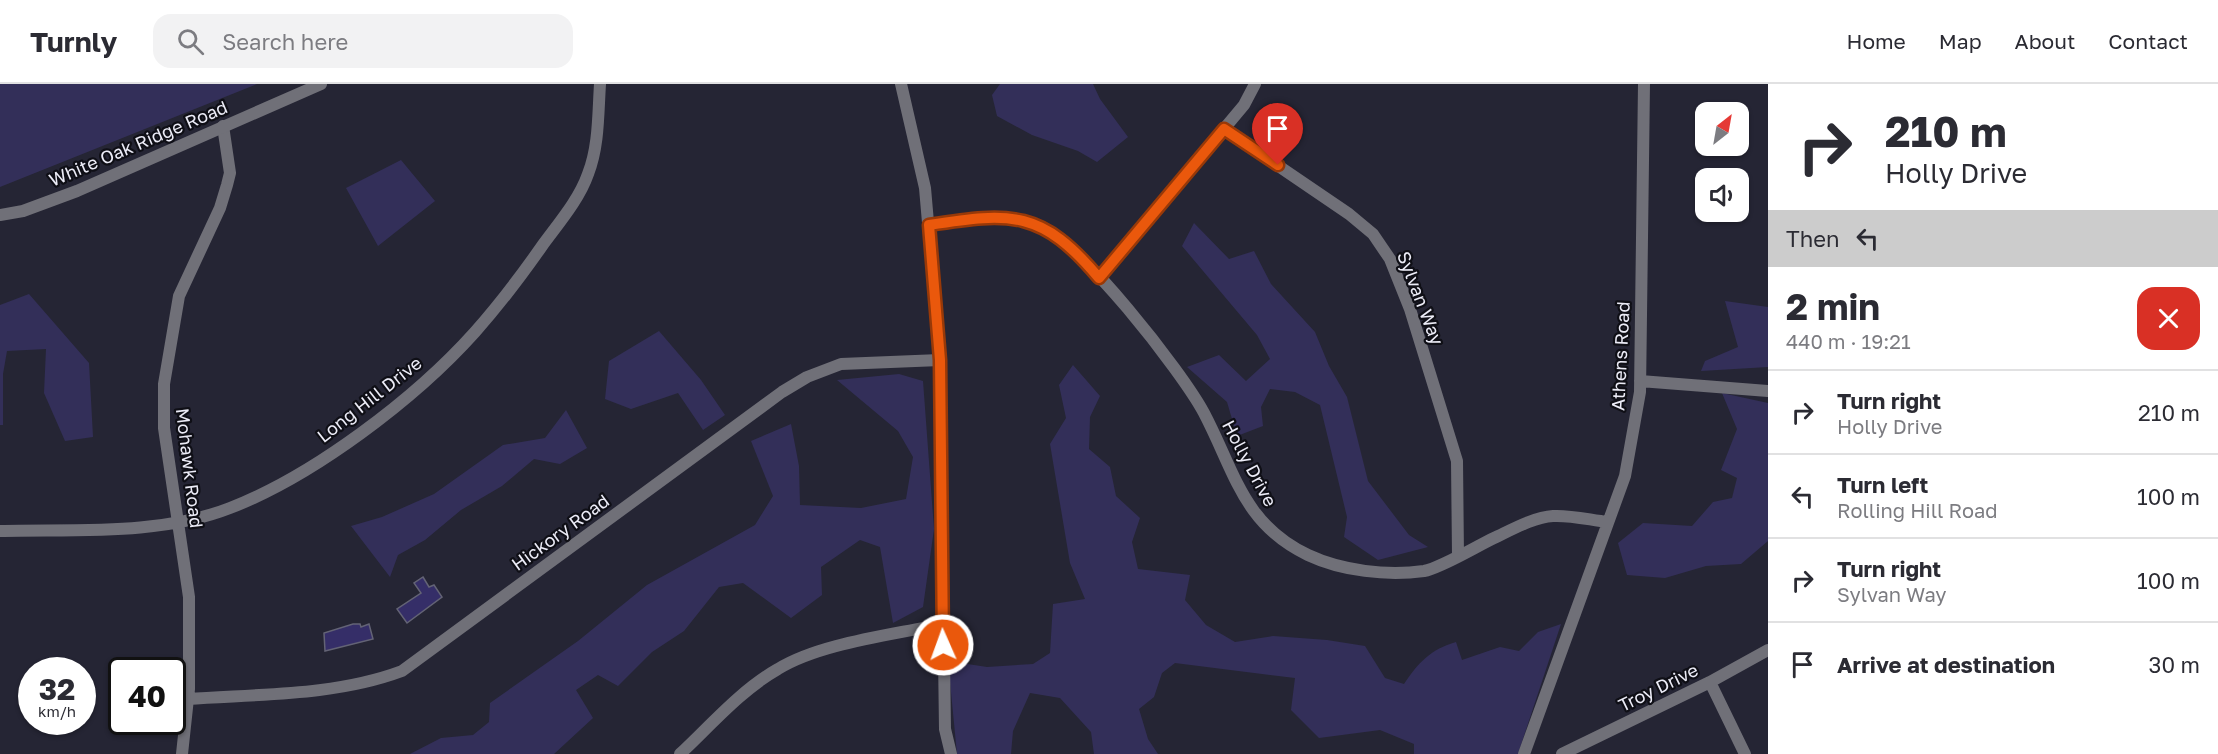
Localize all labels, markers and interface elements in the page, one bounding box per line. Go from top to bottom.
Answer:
search box [153,14,573,68]
text: Turnly [30,25,117,58]
icon: search [174,25,207,58]
text: Search here [222,28,348,55]
text: Home [1846,28,1906,54]
text: Map [1939,28,1982,54]
text: About [2015,28,2075,54]
text: Contact [2108,28,2188,54]
street label: White Oak Ridge Road [45,95,231,191]
north arrow [1695,102,1749,156]
map controls [1695,102,1749,222]
pin [1252,103,1303,165]
text: 210 m [1885,106,2007,156]
icon: right [1786,108,1864,186]
icon: arrive [1261,112,1294,145]
text: Holly Drive [1885,157,2027,189]
button: sound [1695,168,1749,222]
icon: left [1851,222,1884,255]
text: Then [1786,225,1839,252]
street label: Sylvan Way [1393,248,1449,348]
text: 2 min [1786,285,1880,328]
button: close [2137,287,2200,350]
street label: Athens Road [1606,301,1634,411]
text: 440 m · 19:21 [1786,329,1911,353]
street label: Long Hill Drive [312,351,426,447]
text: Turn right [1837,387,1941,414]
icon: right [1786,396,1819,429]
text: 210 m [2138,399,2200,426]
street label: Mohawk Road [172,407,208,529]
text: Holly Drive [1837,414,1942,438]
street label: Holly Drive [1218,416,1282,510]
text: Turn left [1837,471,1928,498]
icon: left [1786,480,1819,513]
text: 100 m [2137,483,2200,510]
street label: Hickory Road [507,489,613,575]
text: Rolling Hill Road [1837,498,1998,522]
text: Turn right [1837,555,1941,582]
icon: right [1786,564,1819,597]
text: 100 m [2137,567,2200,594]
text: Sylvan Way [1837,582,1947,606]
position arrow [911,613,975,677]
icon: arrive [1786,648,1819,681]
text: Arrive at destination [1837,651,2055,678]
text: 30 m [2149,651,2200,678]
speed limit sign: 40 [108,657,186,735]
street label: Troy Drive [1615,658,1701,716]
text: 32 [39,671,75,707]
text: km/h [38,702,76,720]

